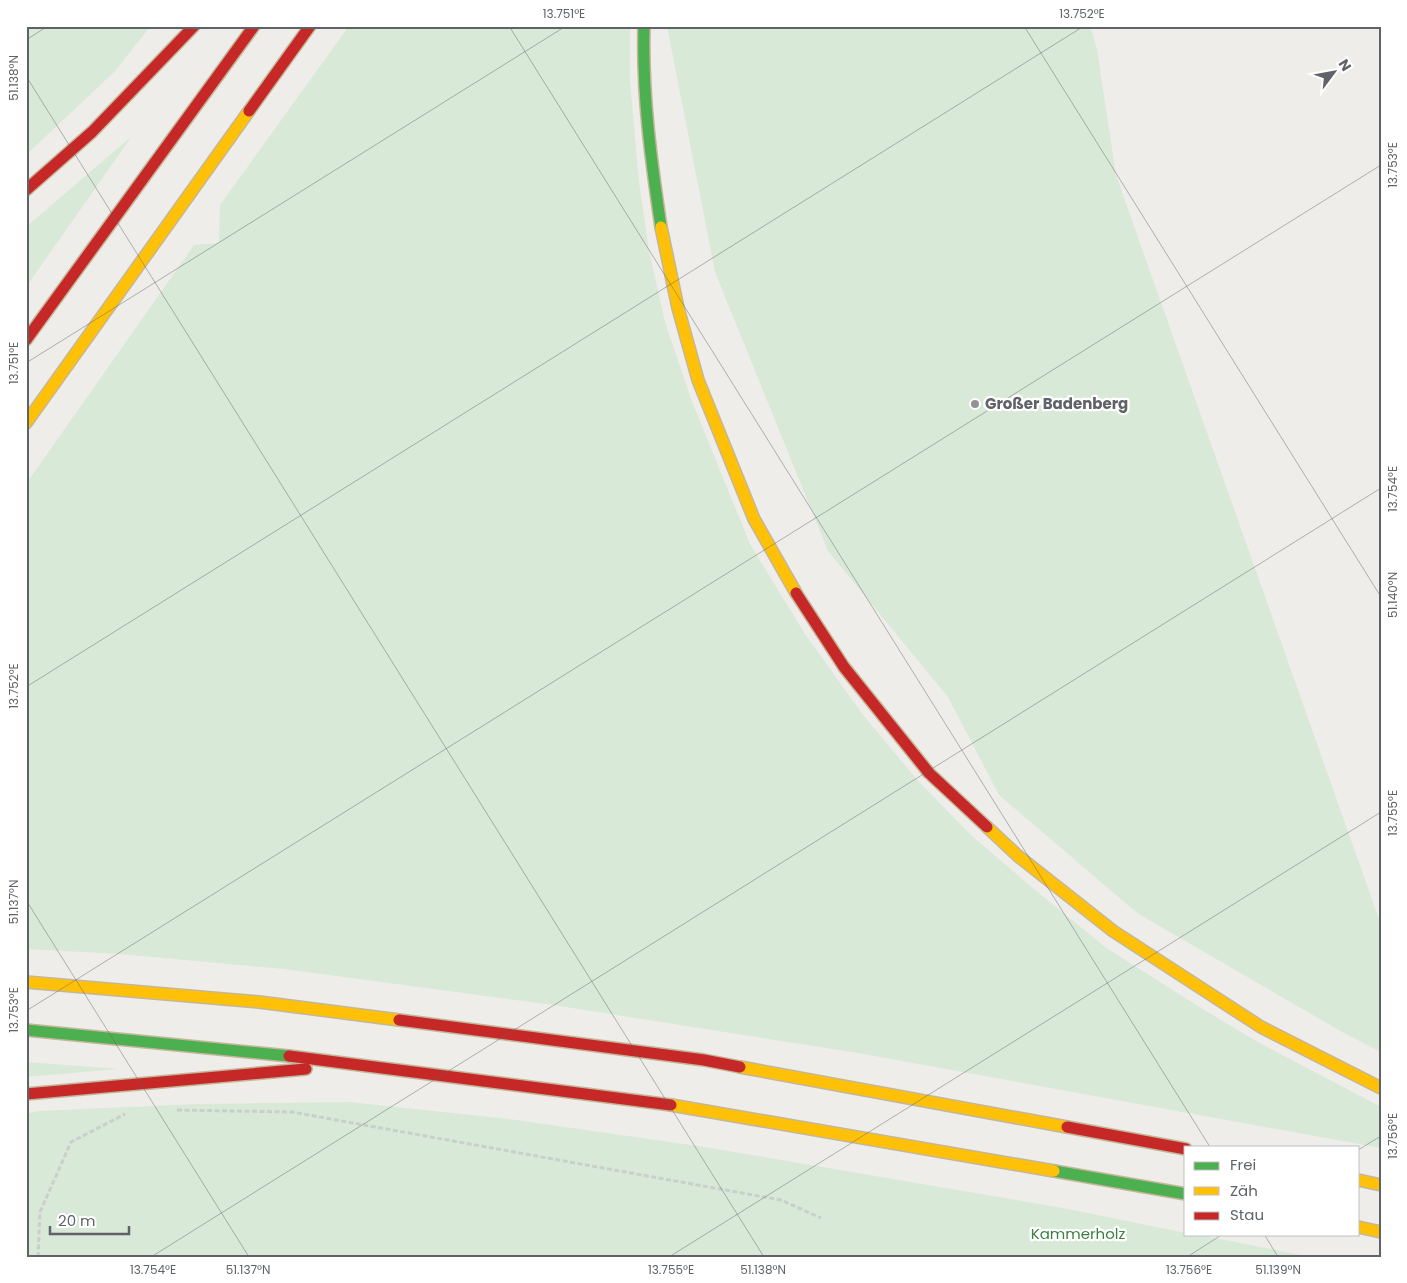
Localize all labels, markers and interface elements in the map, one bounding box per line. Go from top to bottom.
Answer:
text: 13.751°E [543,5,585,22]
text: 13.752°E [1059,5,1105,22]
north arrow [1310,48,1360,98]
text: 51.138°N [5,55,22,101]
text: N [1334,55,1356,75]
text: 13.753°E [1384,142,1401,188]
text: 13.751°E [5,342,22,384]
place label: Großer Badenberg [985,393,1128,414]
marker: Großer Badenberg [969,398,981,410]
text: 13.754°E [1384,466,1401,512]
text: 51.140°N [1384,572,1401,618]
text: 13.752°E [5,663,22,709]
text: 13.755°E [1384,790,1401,836]
text: 51.137°N [5,880,22,924]
text: 13.753°E [5,987,22,1033]
text: 13.756°E [1384,1113,1401,1159]
legend [1184,1146,1360,1236]
text: Frei [1230,1154,1256,1175]
text: Zäh [1230,1180,1258,1201]
scale bar [50,1203,129,1235]
text: Stau [1230,1204,1264,1225]
text: 20 m [58,1210,96,1231]
park label: Kammerholz [1031,1223,1125,1244]
text: 13.754°E [130,1261,176,1278]
text: 51.137°N [226,1261,270,1278]
text: 13.755°E [648,1261,694,1278]
text: 51.138°N [740,1261,786,1278]
text: 13.756°E [1166,1261,1212,1278]
text: 51.139°N [1255,1261,1301,1278]

